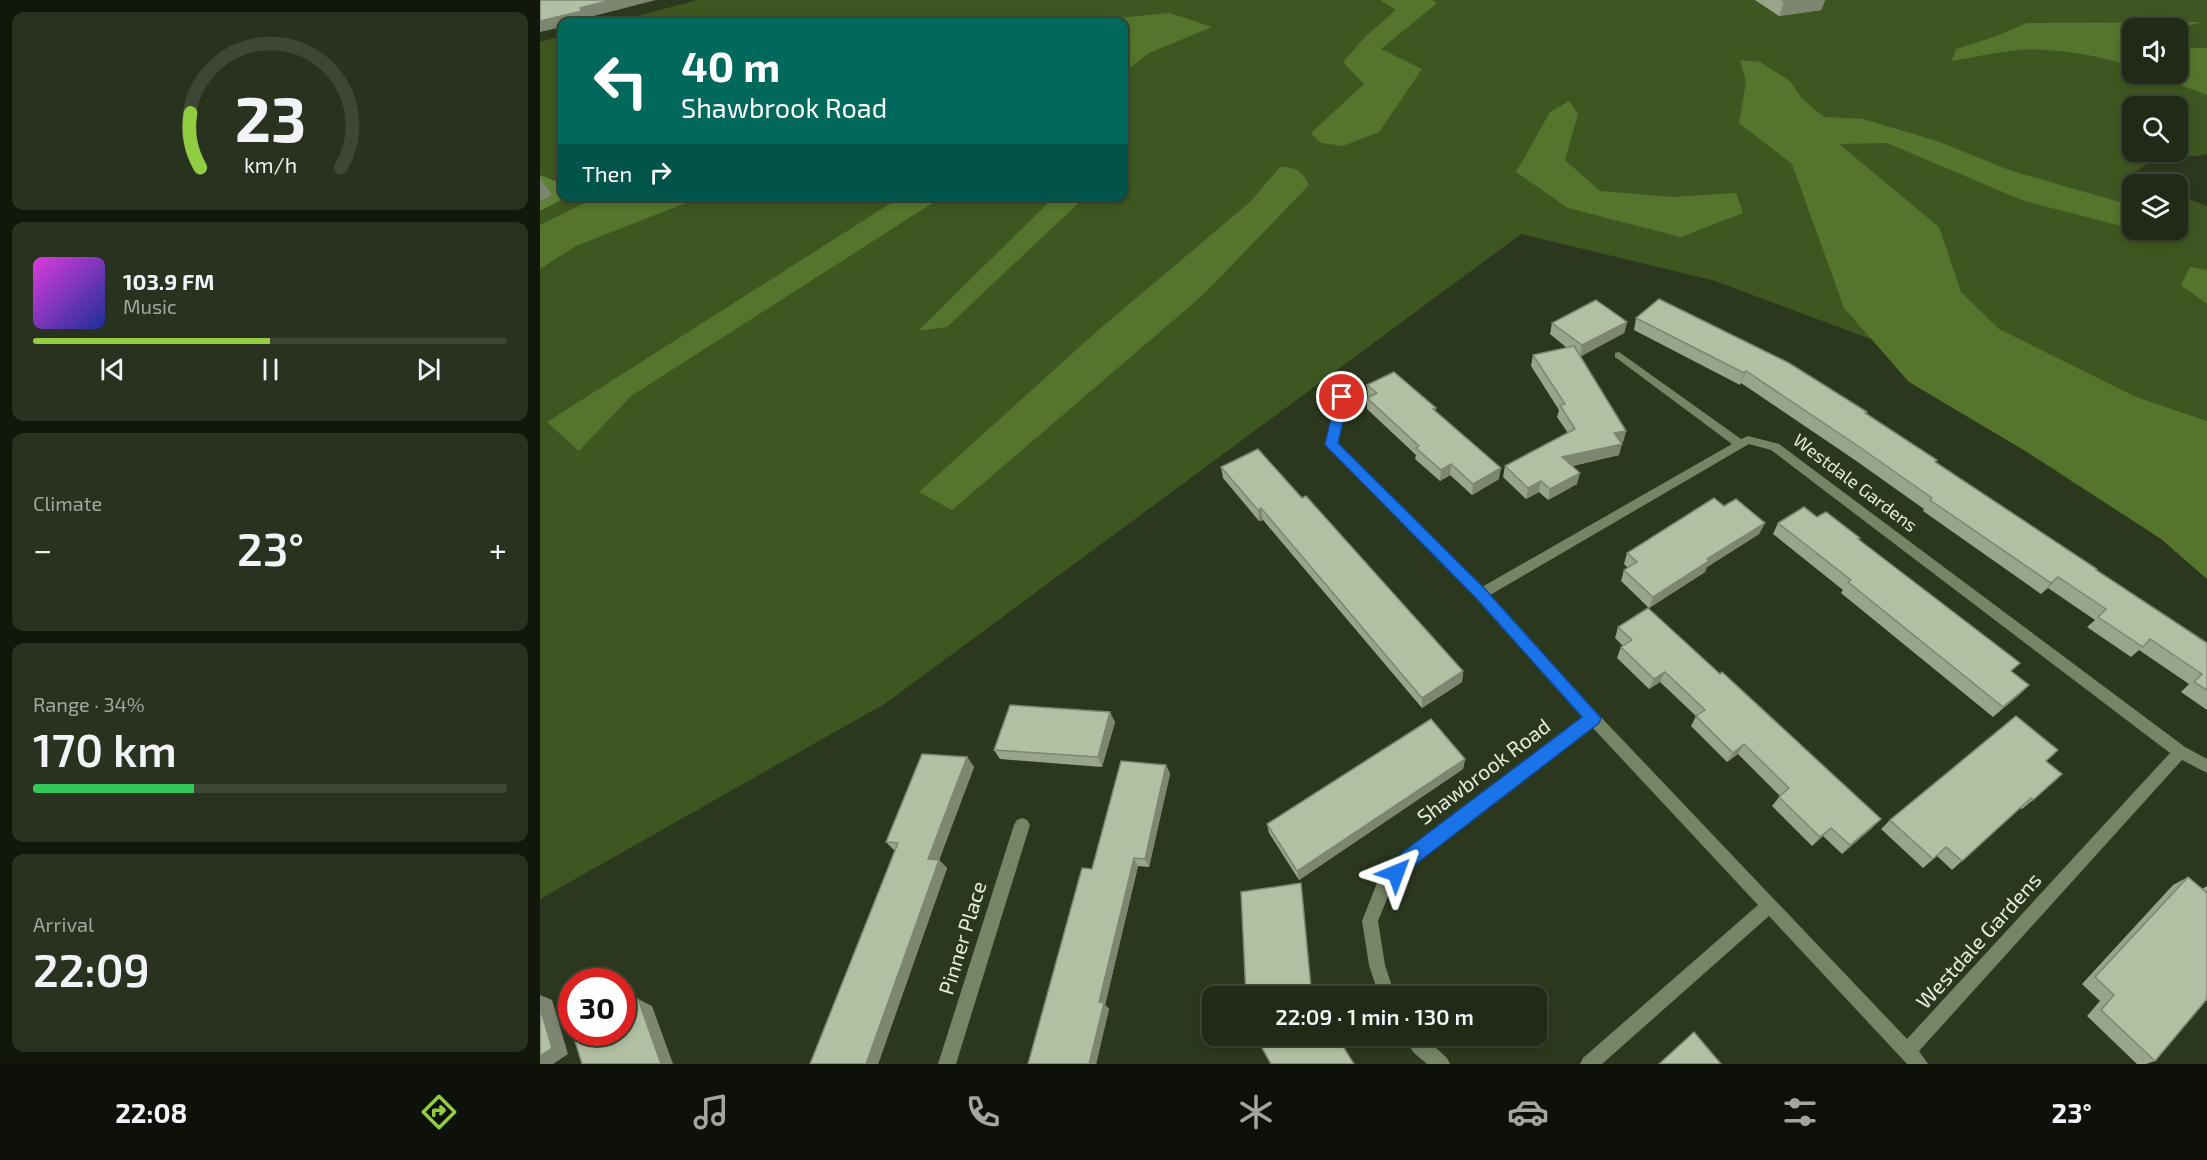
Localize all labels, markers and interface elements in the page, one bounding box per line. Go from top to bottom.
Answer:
map controls [2122,18,2188,240]
button: sound [2122,18,2188,84]
text: 40 m [681,40,780,90]
icon: left [582,42,660,120]
text: 23 [234,80,306,155]
text: Shawbrook Road [681,91,887,123]
button: search [2122,96,2188,162]
text: km/h [243,153,297,178]
icon: right [644,156,677,189]
text: Then [582,160,632,186]
button: layers [2122,174,2188,240]
text: 103.9 FM [123,268,214,294]
text: Music [123,294,177,318]
icon: previous [96,353,129,386]
icon: pause [254,353,287,386]
icon: next [412,353,445,386]
pin [1316,371,1367,422]
icon: arrive [1325,380,1358,413]
street label: Westdale Gardens [1789,428,1922,536]
text: Climate [33,491,102,515]
text: 23° [237,521,304,575]
text: − [33,529,52,569]
text: + [489,529,507,569]
text: Range · 34% [33,692,145,716]
street label: Shawbrook Road [1412,713,1555,829]
text: 170 km [33,722,177,776]
position arrow [1364,841,1428,905]
street label: Westdale Gardens [1910,867,2046,1013]
street label: Pinner Place [932,878,991,997]
text: Arrival [33,912,94,936]
text: 22:09 [33,942,150,996]
speed limit sign: 30 [558,968,636,1046]
text: 22:09 · 1 min · 130 m [1275,1003,1474,1029]
icon: directions [418,1091,460,1133]
icon: music [690,1091,732,1133]
icon: phone [962,1091,1004,1133]
icon: climate [1235,1091,1277,1133]
icon: car [1507,1091,1549,1133]
icon: filters [1779,1091,1821,1133]
text: 22:08 [115,1096,187,1128]
text: 23° [2052,1096,2092,1128]

